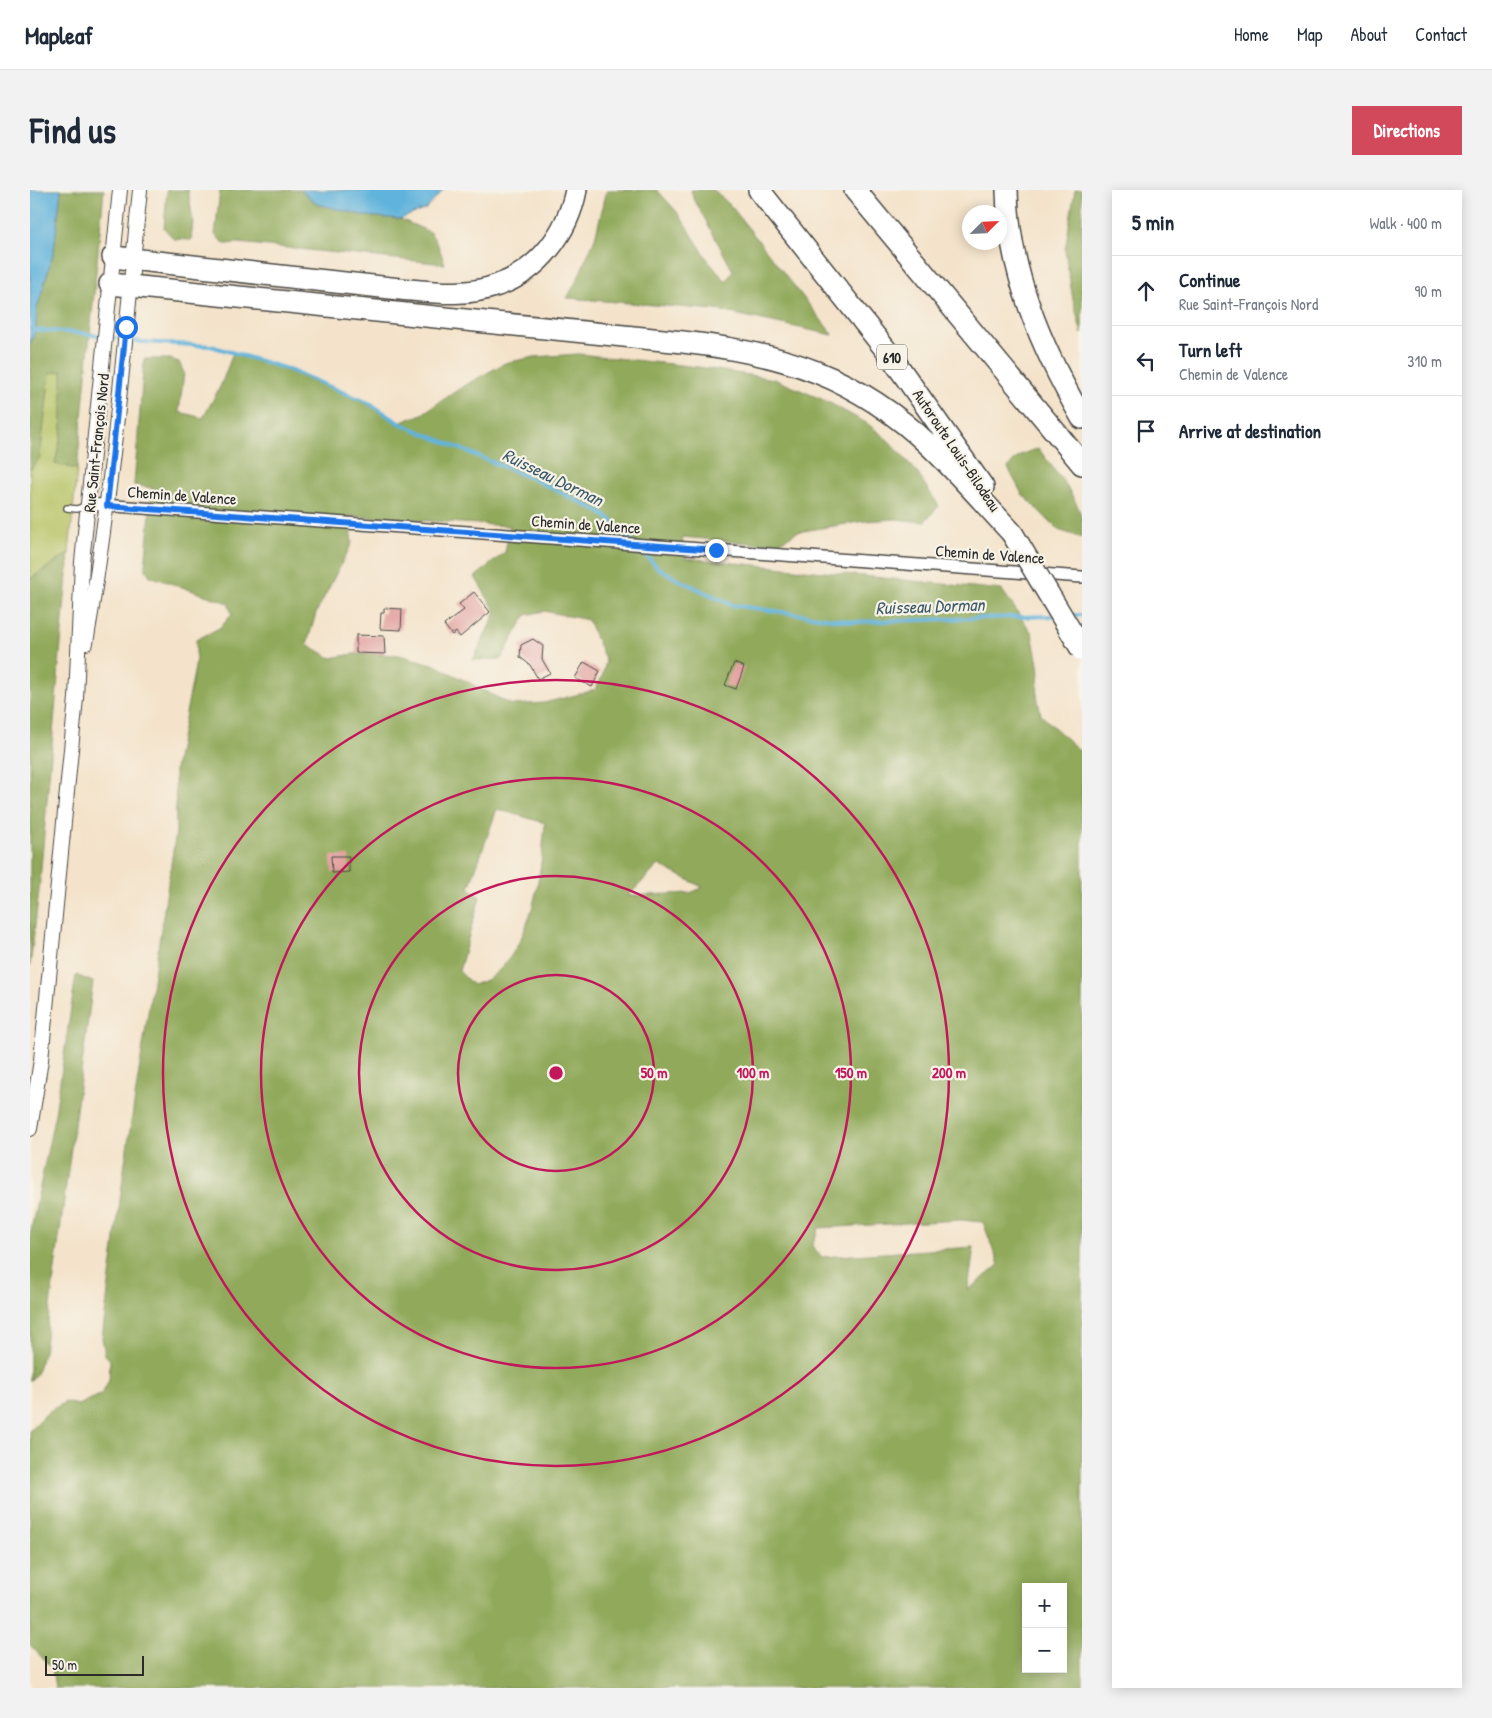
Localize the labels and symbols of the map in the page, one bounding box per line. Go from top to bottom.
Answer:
north arrow [962,205,1007,250]
route start [115,316,138,339]
road number: 610 [877,344,907,370]
street label: Rue Saint-François Nord [78,373,114,513]
street label: Autoroute Louis-Bilodeau [908,384,1007,516]
water label: Ruisseau Dorman [499,442,609,513]
street label: Chemin de Valence [127,480,238,510]
street label: Chemin de Valence [531,509,642,539]
route end [705,539,728,562]
street label: Chemin de Valence [935,539,1046,569]
water label: Ruisseau Dorman [875,592,987,620]
text: 50 m [641,1062,667,1083]
text: 100 m [737,1062,769,1083]
text: 150 m [835,1062,867,1083]
text: 200 m [932,1062,966,1083]
centre of rings [547,1064,565,1082]
scale bar [45,1653,144,1676]

